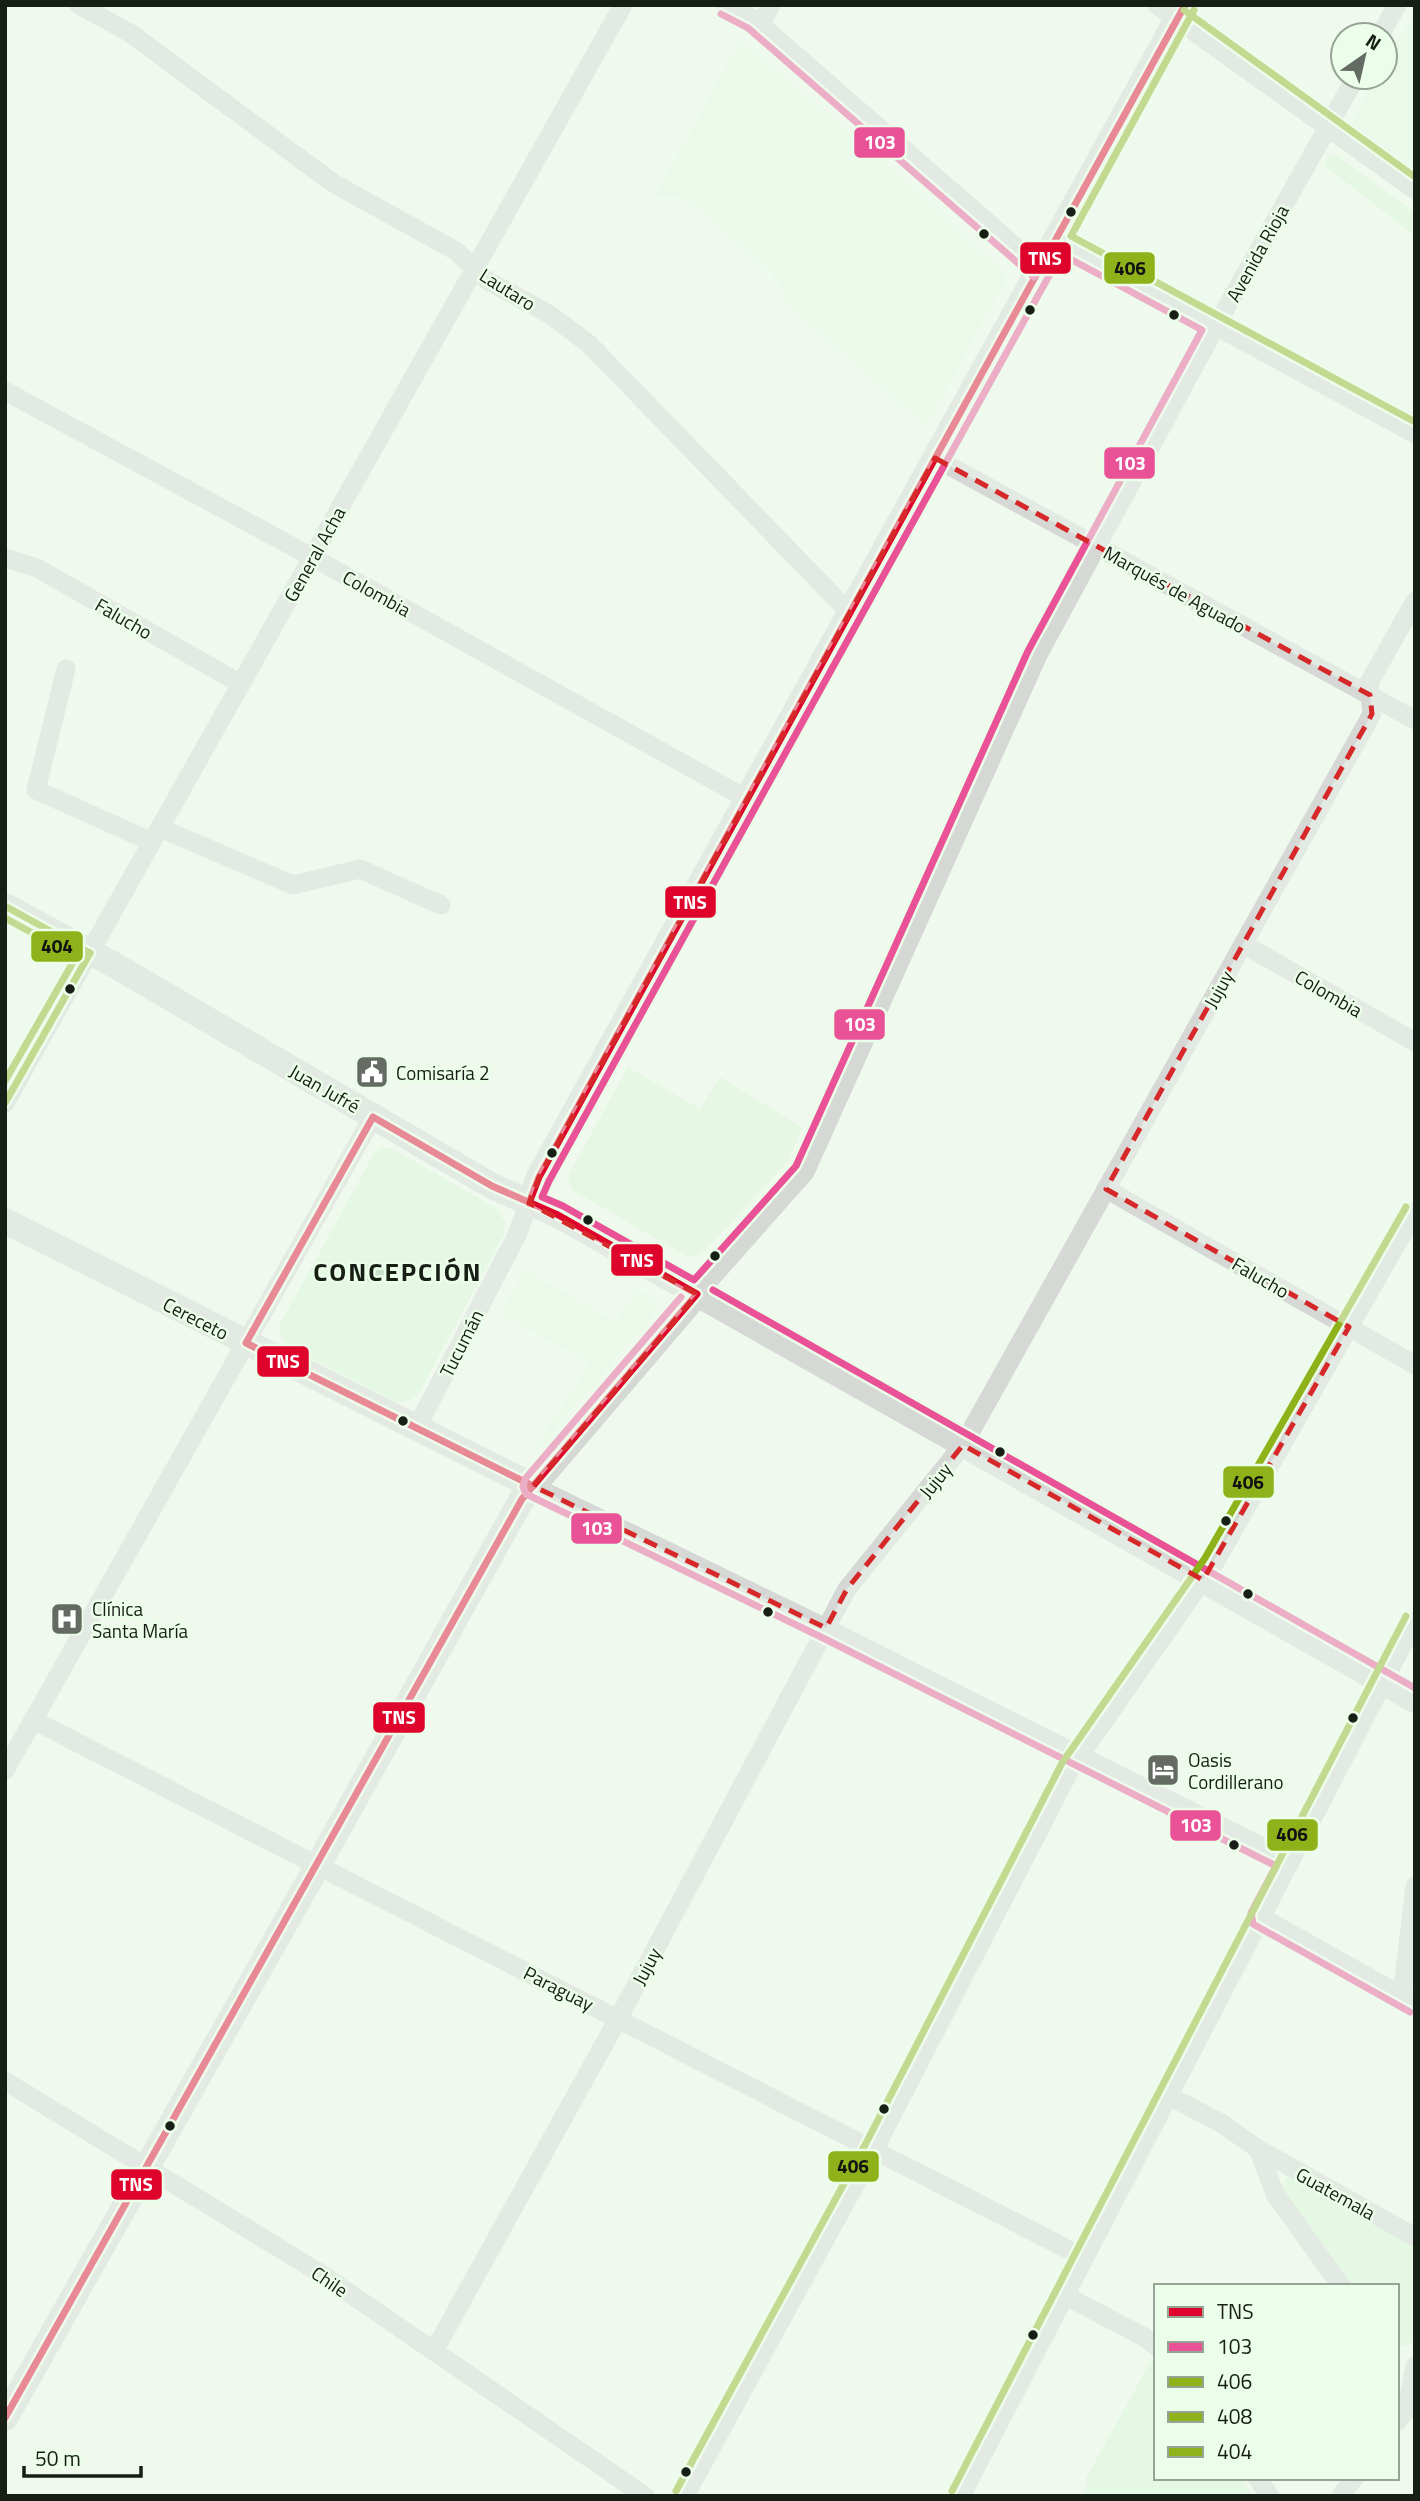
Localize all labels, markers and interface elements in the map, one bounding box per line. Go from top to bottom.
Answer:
north arrow [1329,21,1399,91]
text: N [1360,26,1387,57]
line badge: 103 [853,126,906,159]
text: 103 [864,127,896,156]
street label: Avenida Rioja [1218,199,1296,307]
unlabelled marker [1064,205,1078,219]
unlabelled marker [977,227,991,241]
line badge: TNS [1019,241,1072,275]
text: TNS [1028,243,1062,272]
line badge: 406 [1103,251,1156,285]
text: 406 [1114,253,1146,282]
street label: Lautaro [474,260,542,318]
unlabelled marker [1023,303,1037,317]
unlabelled marker [1167,308,1181,322]
line badge: 103 [1103,446,1156,480]
text: 103 [1114,448,1146,477]
street label: General Acha [276,501,352,607]
street label: Marqués de Aguado [1098,538,1252,640]
street label: Colombia [338,562,417,624]
street label: Falucho [90,590,158,646]
line badge: TNS [664,885,717,919]
text: TNS [673,887,707,916]
line badge: 404 [30,930,84,963]
text: 404 [41,931,73,960]
street label: Colombia [1290,962,1369,1024]
street label: Jujuy [1196,965,1240,1013]
unlabelled marker [63,982,77,996]
line badge: 103 [833,1008,886,1041]
text: 103 [844,1009,876,1038]
public building icon: Comisaría 2 [353,1053,391,1091]
street label: Juan Jufré [284,1056,366,1120]
place label: Comisaría 2 [396,1058,490,1087]
unlabelled marker [545,1146,559,1160]
unlabelled marker [581,1213,595,1227]
line badge: TNS [610,1243,664,1277]
text: TNS [620,1245,654,1274]
unlabelled marker [708,1249,722,1263]
street label: Falucho [1227,1249,1295,1305]
district label: CONCEPCIÓN [313,1252,483,1291]
street label: Cereceto [158,1289,234,1347]
street label: Tucumán [432,1304,490,1382]
line badge: TNS [256,1345,310,1378]
text: TNS [266,1346,300,1375]
unlabelled marker [396,1414,410,1428]
unlabelled marker [993,1445,1007,1459]
street label: Jujuy [911,1456,959,1504]
line badge: 406 [1222,1465,1275,1499]
text: 406 [1232,1467,1264,1496]
line badge: 103 [570,1512,623,1545]
text: 103 [581,1513,613,1542]
unlabelled marker [1219,1514,1233,1528]
unlabelled marker [1241,1587,1255,1601]
place label: Clínica Santa María [92,1594,189,1645]
hospital icon: Clínica Santa María [48,1600,86,1638]
unlabelled marker [761,1605,775,1619]
line badge: TNS [372,1701,426,1734]
text: TNS [382,1702,416,1731]
unlabelled marker [1346,1711,1360,1725]
place label: Oasis Cordillerano [1188,1745,1283,1796]
hotel icon: Oasis Cordillerano [1144,1751,1182,1789]
line badge: 103 [1169,1809,1222,1842]
text: 103 [1180,1810,1212,1839]
line badge: 406 [1266,1818,1319,1852]
text: 406 [1276,1819,1308,1848]
unlabelled marker [1227,1838,1241,1852]
street label: Jujuy [624,1942,668,1990]
street label: Paraguay [519,1958,599,2018]
unlabelled marker [877,2102,891,2116]
unlabelled marker [163,2119,177,2133]
line badge: 406 [827,2150,880,2183]
text: 406 [837,2151,869,2180]
street label: Guatemala [1291,2159,1381,2227]
line badge: TNS [110,2168,163,2201]
text: TNS [119,2169,153,2198]
street label: Chile [306,2258,354,2304]
legend [1154,2284,1399,2480]
text: TNS [1217,2295,1254,2327]
unlabelled marker [1026,2328,1040,2342]
text: 103 [1217,2330,1252,2362]
text: 406 [1217,2365,1252,2397]
text: 408 [1217,2400,1253,2432]
scale bar [24,2434,142,2478]
text: 404 [1217,2435,1252,2467]
text: 50 m [35,2442,81,2474]
unlabelled marker [679,2465,693,2479]

